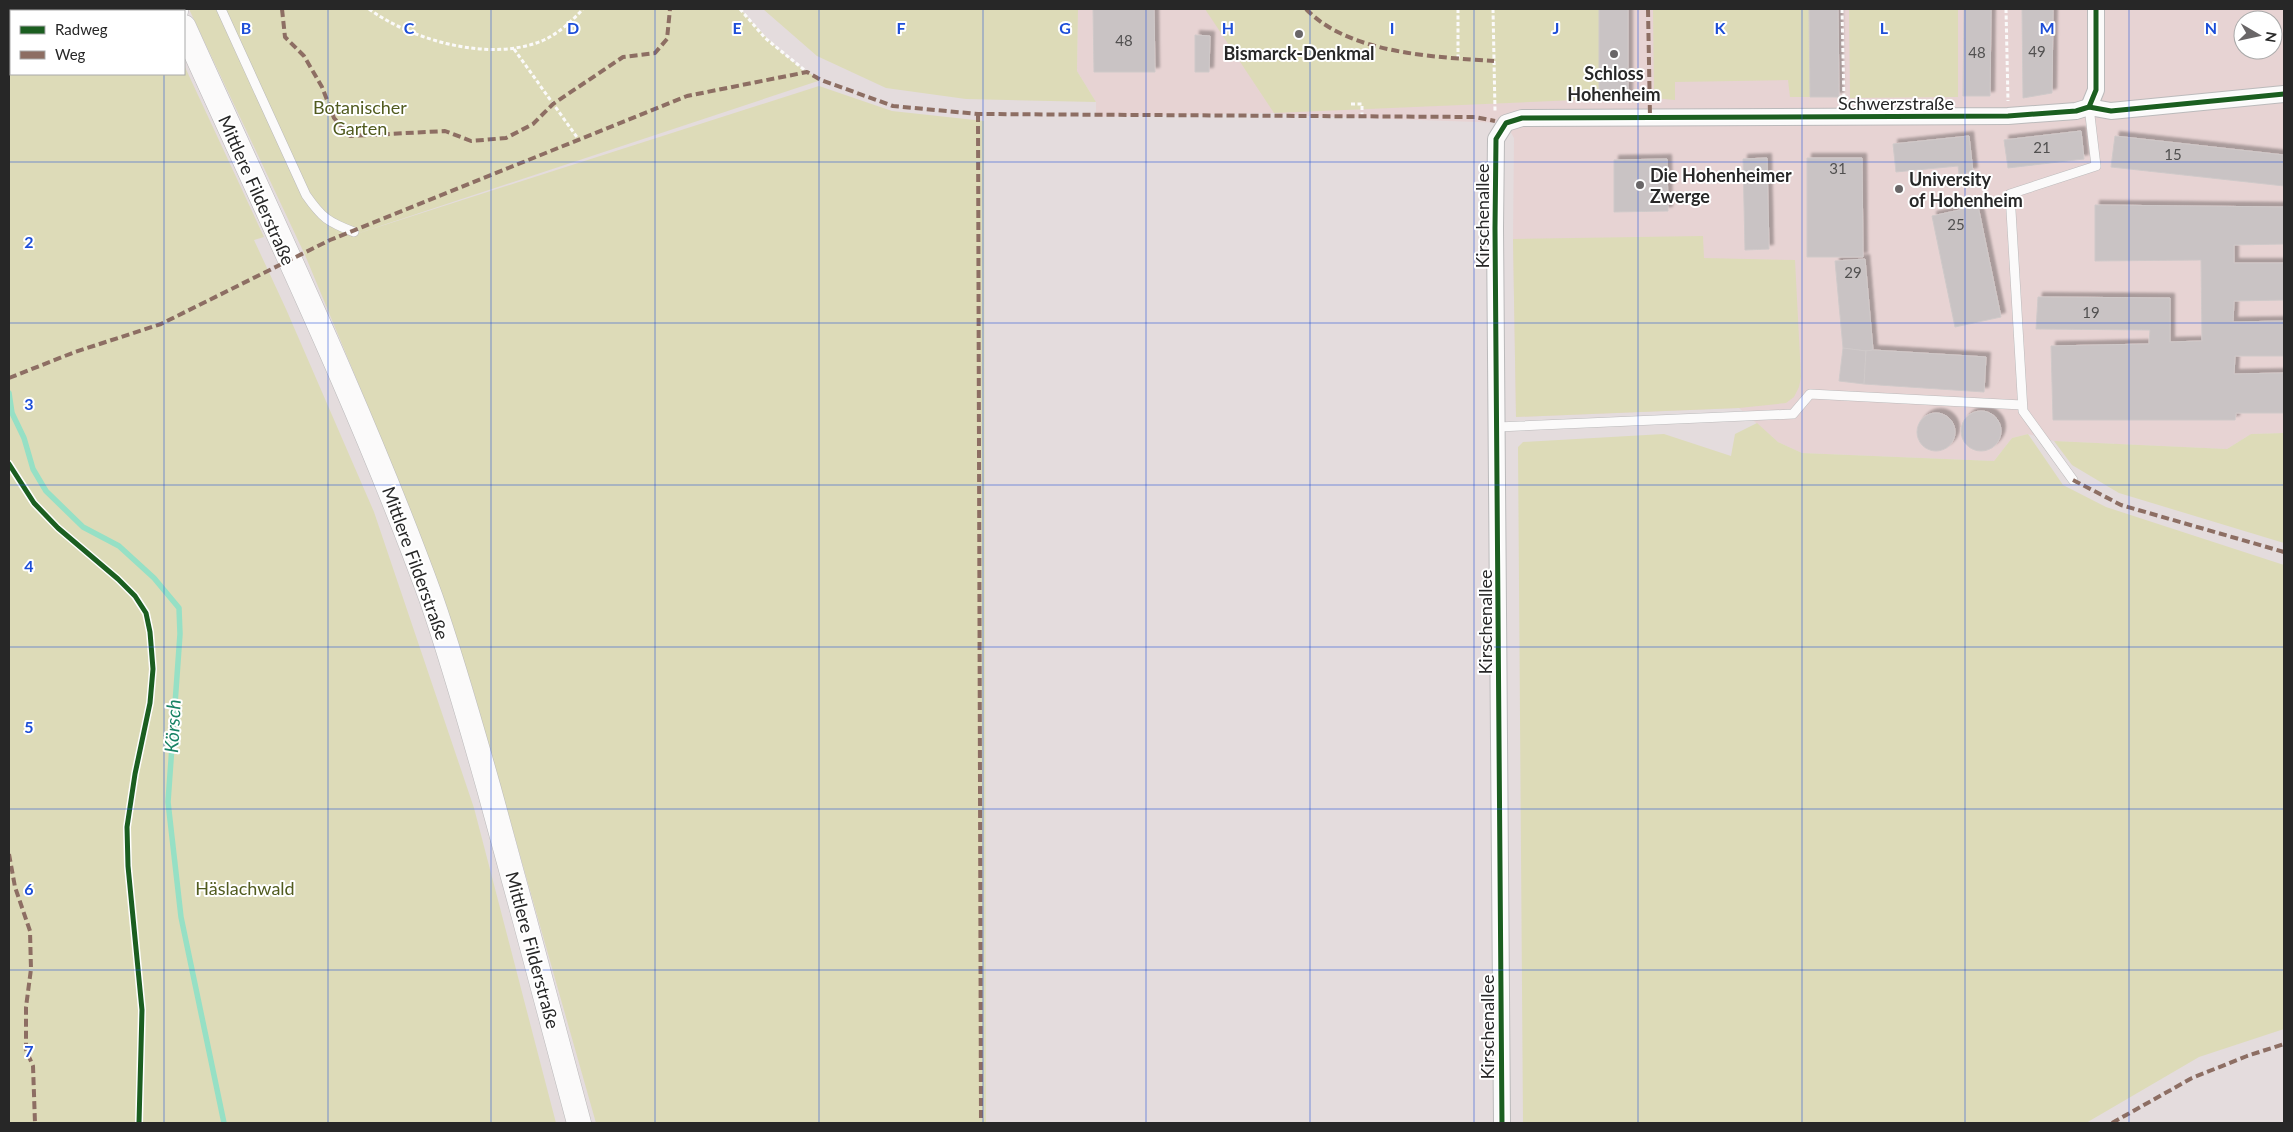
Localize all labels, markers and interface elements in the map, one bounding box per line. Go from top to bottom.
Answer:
legend [10,10,185,75]
north arrow [2233,10,2283,60]
text: B [241,18,251,37]
text: C [404,18,415,37]
text: D [567,18,579,37]
text: E [732,18,742,37]
text: F [896,18,906,37]
text: G [1059,18,1071,37]
text: H [1222,18,1234,37]
text: I [1390,18,1394,37]
text: J [1553,18,1559,37]
text: K [1715,18,1727,37]
text: L [1880,18,1889,37]
text: M [2039,18,2055,37]
text: N [2205,18,2217,37]
text: Radweg [55,20,108,38]
marker: Bismarck-Denkmal [1293,28,1305,40]
text: N [2262,30,2281,44]
house number: 48 [1115,31,1133,49]
place label: Bismarck-Denkmal [1223,42,1375,64]
house number: 49 [2028,42,2046,60]
house number: 48 [1968,43,1986,61]
text: Weg [55,45,86,63]
marker: Schloss Hohenheim [1608,48,1620,60]
place label: Schloss Hohenheim [1567,62,1661,105]
street label: Schwerzstraße [1838,92,1954,114]
park label: Botanischer Garten [313,96,407,139]
street label: Mittlere Filderstraße [214,112,300,268]
house number: 21 [2033,138,2051,156]
house number: 15 [2164,145,2182,163]
house number: 31 [1829,159,1847,177]
street label: Kirschenallee [1471,163,1493,269]
place label: Die Hohenheimer Zwerge [1650,164,1792,207]
place label: University of Hohenheim [1909,168,2023,211]
marker: Die Hohenheimer Zwerge [1634,179,1646,191]
marker: University of Hohenheim [1893,183,1905,195]
house number: 25 [1947,215,1965,233]
text: 2 [24,232,34,251]
house number: 29 [1844,263,1862,281]
house number: 19 [2082,303,2100,321]
text: 3 [24,394,34,413]
street label: Mittlere Filderstraße [378,483,454,643]
text: 4 [24,556,34,575]
street label: Kirschenallee [1474,569,1496,675]
water label: Körsch [159,699,185,753]
text: 5 [24,717,34,736]
street label: Mittlere Filderstraße [501,869,565,1031]
park label: Häslachwald [195,877,295,899]
text: 6 [24,879,34,898]
street label: Kirschenallee [1476,974,1498,1080]
text: 7 [24,1041,34,1060]

